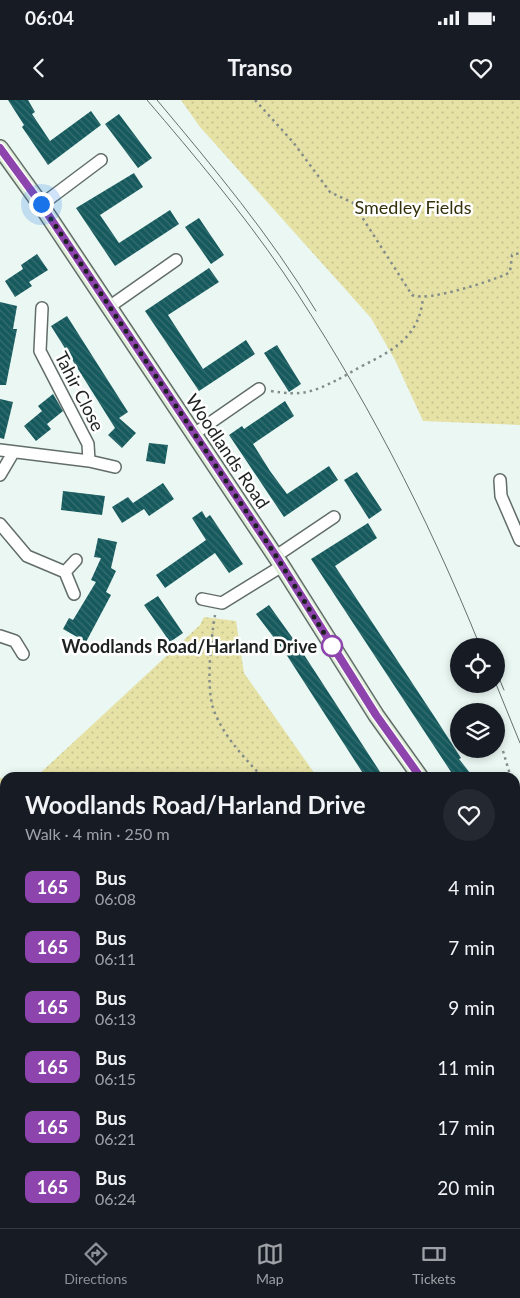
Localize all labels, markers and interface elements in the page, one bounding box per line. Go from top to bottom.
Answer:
text: 06:04 [25,6,74,29]
icon: back [25,54,53,82]
text: Transo [228,54,292,81]
icon: heart [467,54,495,82]
your location [29,192,54,217]
park label: Smedley Fields [354,196,472,218]
street label: Tahir Close [51,347,109,435]
street label: Woodlands Road [181,389,275,513]
place label: Woodlands Road/Harland Drive [61,635,317,657]
marker: Woodlands Road/Harland Drive [321,635,343,657]
map controls [450,638,505,758]
button: locate [450,638,505,693]
button: layers [450,703,505,758]
button: heart [443,789,495,841]
text: Woodlands Road/Harland Drive [25,790,366,819]
text: Walk · 4 min · 250 m [25,824,170,843]
text: Bus [95,866,126,889]
text: 165 [37,876,68,898]
text: 4 min [448,876,495,899]
text: 06:08 [95,889,136,908]
text: Bus [95,926,126,949]
text: 165 [37,936,68,958]
text: 7 min [448,936,495,959]
text: 06:11 [95,949,136,968]
text: Bus [95,986,126,1009]
text: 165 [37,996,68,1018]
text: 9 min [448,996,495,1019]
text: 06:13 [95,1009,136,1028]
text: Bus [95,1046,126,1069]
text: 165 [37,1056,68,1078]
text: 11 min [437,1056,495,1079]
text: 06:15 [95,1069,136,1088]
text: Bus [95,1106,126,1129]
text: 165 [37,1116,68,1138]
text: 17 min [437,1116,495,1139]
text: 06:21 [95,1129,136,1148]
text: Bus [95,1166,126,1189]
text: 165 [37,1176,68,1198]
text: 20 min [437,1176,495,1199]
text: 06:24 [95,1189,136,1208]
tab: Directions [64,1240,127,1287]
tab: Map [256,1240,284,1287]
tab: Tickets [412,1240,456,1287]

